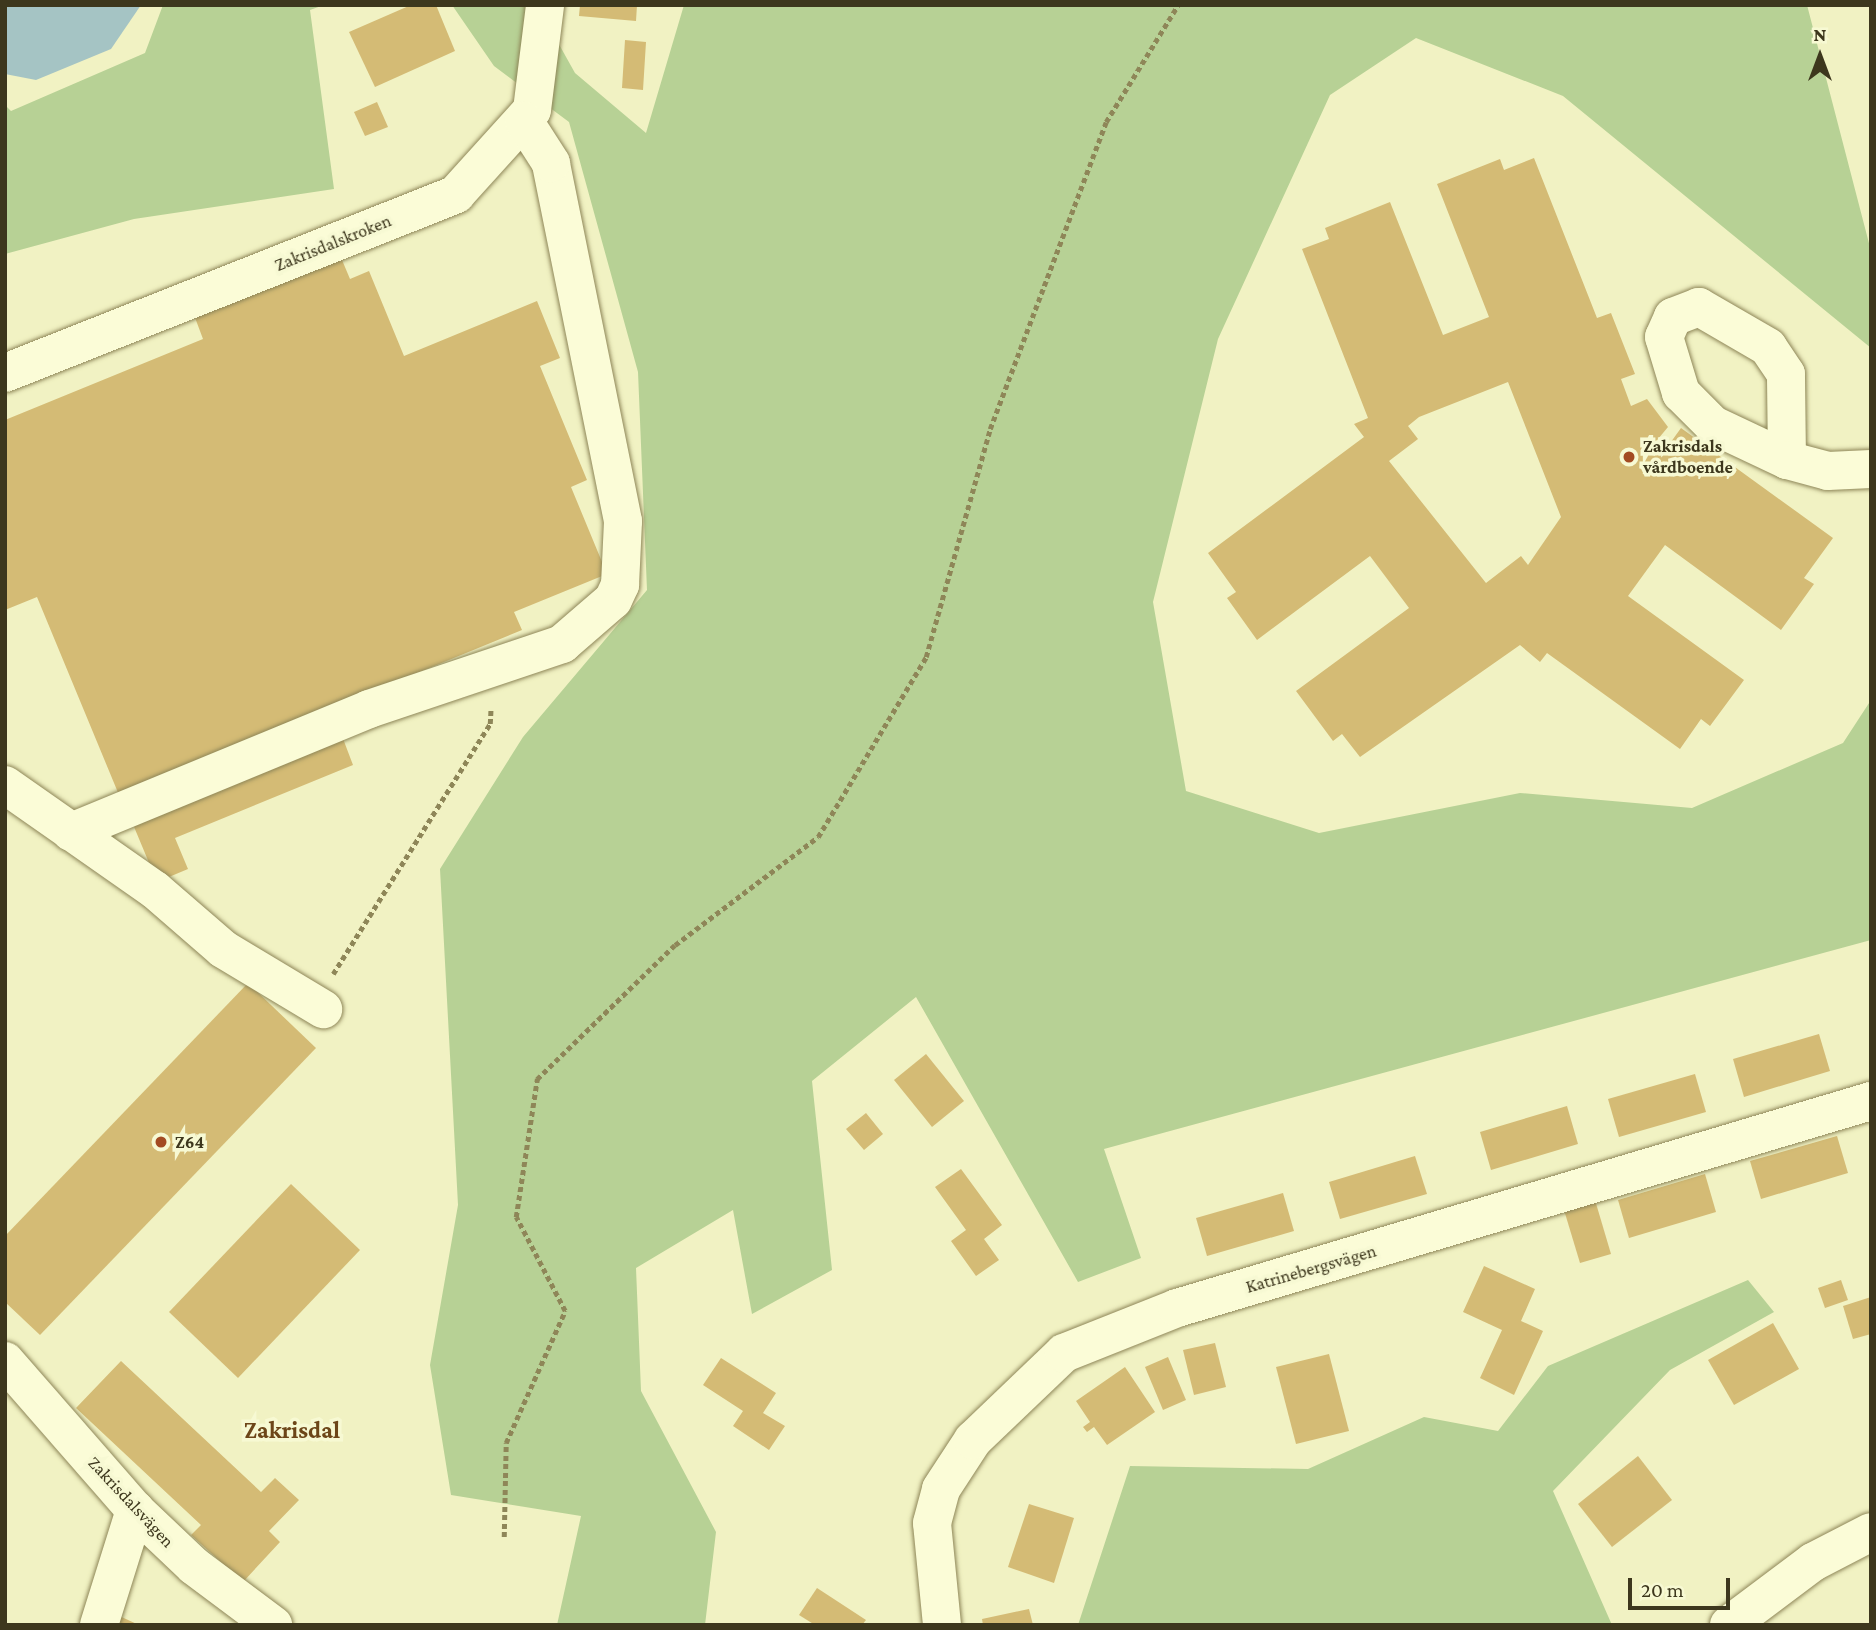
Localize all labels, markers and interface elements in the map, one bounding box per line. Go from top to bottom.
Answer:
north arrow [1785,21,1855,91]
text: N [1814,24,1826,45]
street label: Zakrisdalskroken [272,210,394,276]
place label: Zakrisdals vårdboende [1643,436,1733,478]
marker: Zakrisdals vårdboende [1621,449,1637,465]
place label: Z64 [175,1131,204,1153]
marker: Z64 [153,1134,169,1150]
street label: Katrinebergsvägen [1243,1240,1379,1298]
district label: Zakrisdal [244,1416,340,1444]
street label: Zakrisdalsvägen [83,1452,179,1552]
scale bar [1631,1564,1732,1608]
text: 20 m [1641,1578,1684,1602]

